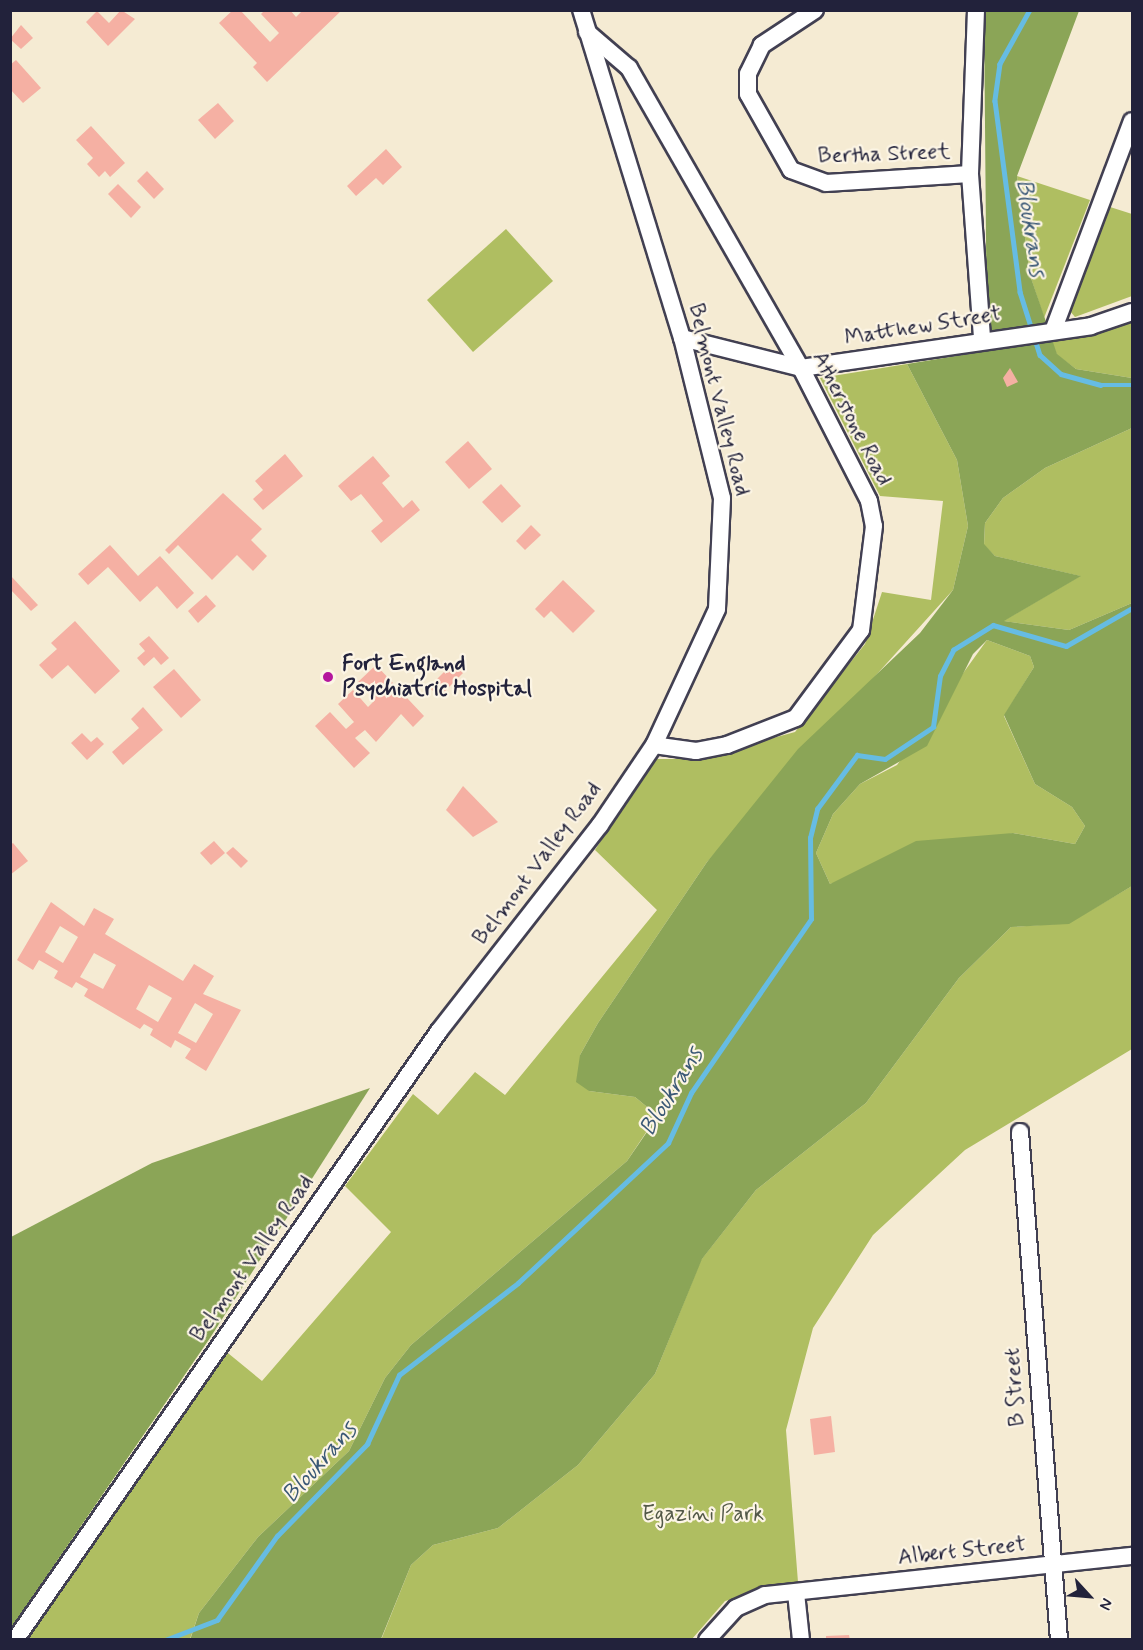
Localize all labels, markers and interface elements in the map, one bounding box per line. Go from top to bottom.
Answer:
street label: Bertha Street [817,139,951,171]
water label: Bloukrans [1009,177,1051,279]
street label: Matthew Street [843,302,1003,352]
street label: Belmont Valley Road [682,303,754,497]
street label: Atherstone Road [806,347,896,491]
place label: Fort England Psychiatric Hospital [342,651,532,702]
marker: Fort England Psychiatric Hospital [319,668,337,686]
street label: Belmont Valley Road [469,779,607,949]
water label: Bloukrans [634,1043,710,1141]
street label: Belmont Valley Road [187,1172,319,1346]
street label: B Street [1000,1345,1032,1429]
water label: Bloukrans [276,1417,364,1509]
park label: Egazini Park [642,1502,764,1528]
street label: Albert Street [897,1532,1027,1572]
north arrow [1059,1566,1119,1626]
text: N [1094,1595,1117,1614]

